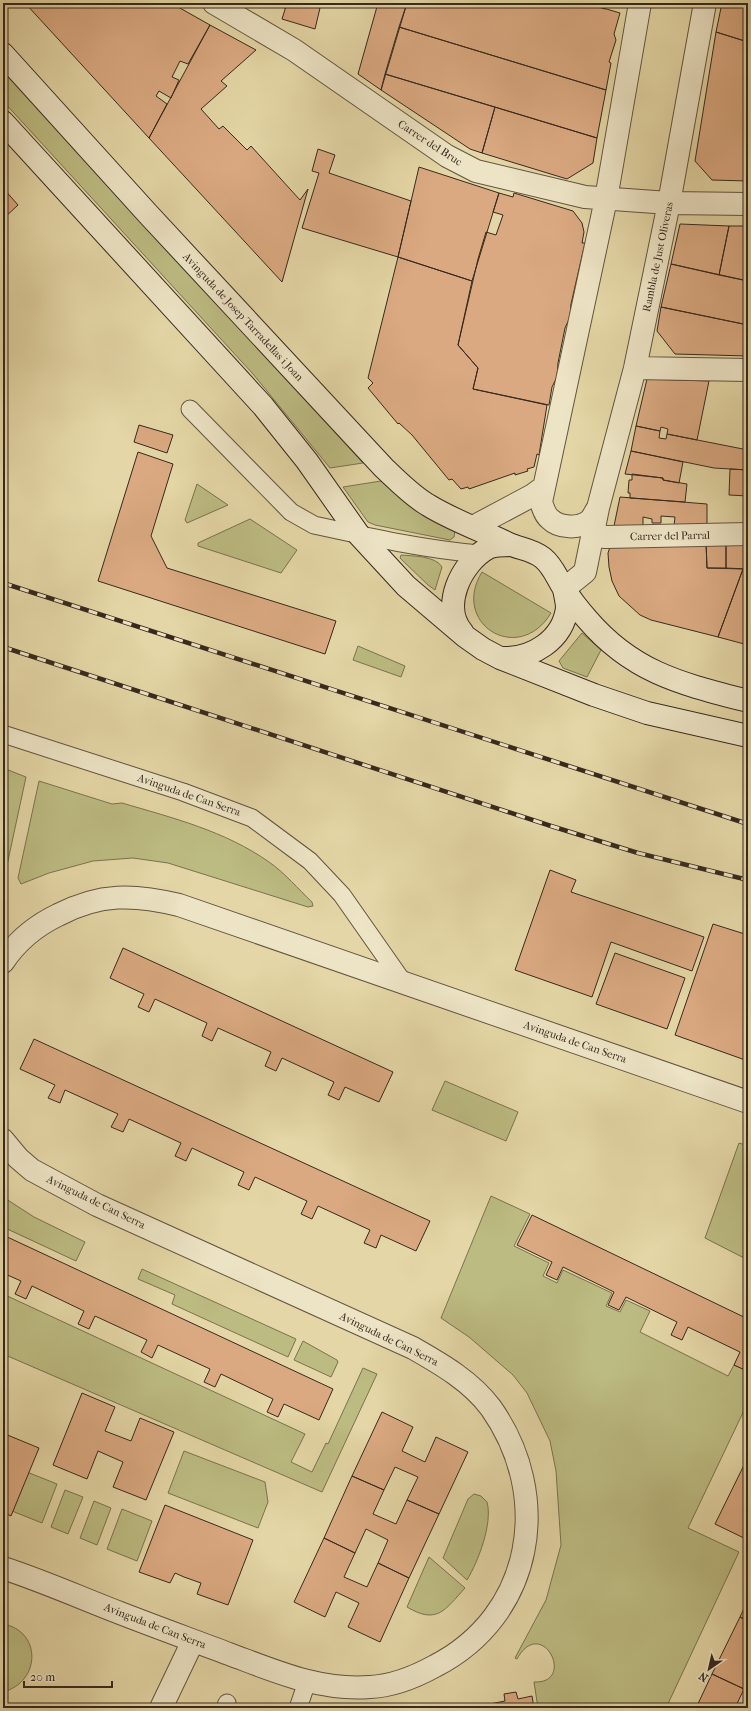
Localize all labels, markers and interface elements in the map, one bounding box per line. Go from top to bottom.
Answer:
street label: Carrer del Bruc [395,117,465,169]
street label: Rambla de Just Oliveras [640,201,676,313]
street label: Avinguda de Josep Tarradellas i Joan [179,250,306,384]
street label: Carrer del Parral [630,529,710,543]
street label: Avinguda de Can Serra [135,771,243,819]
street label: Avinguda de Can Serra [521,1018,629,1066]
street label: Avinguda de Can Serra [44,1172,148,1232]
street label: Avinguda de Can Serra [337,1309,441,1369]
street label: Avinguda de Can Serra [101,1600,209,1652]
north arrow [689,1649,729,1689]
scale bar [24,1663,112,1689]
text: N [696,1669,711,1685]
text: 20 m [30,1670,55,1684]

